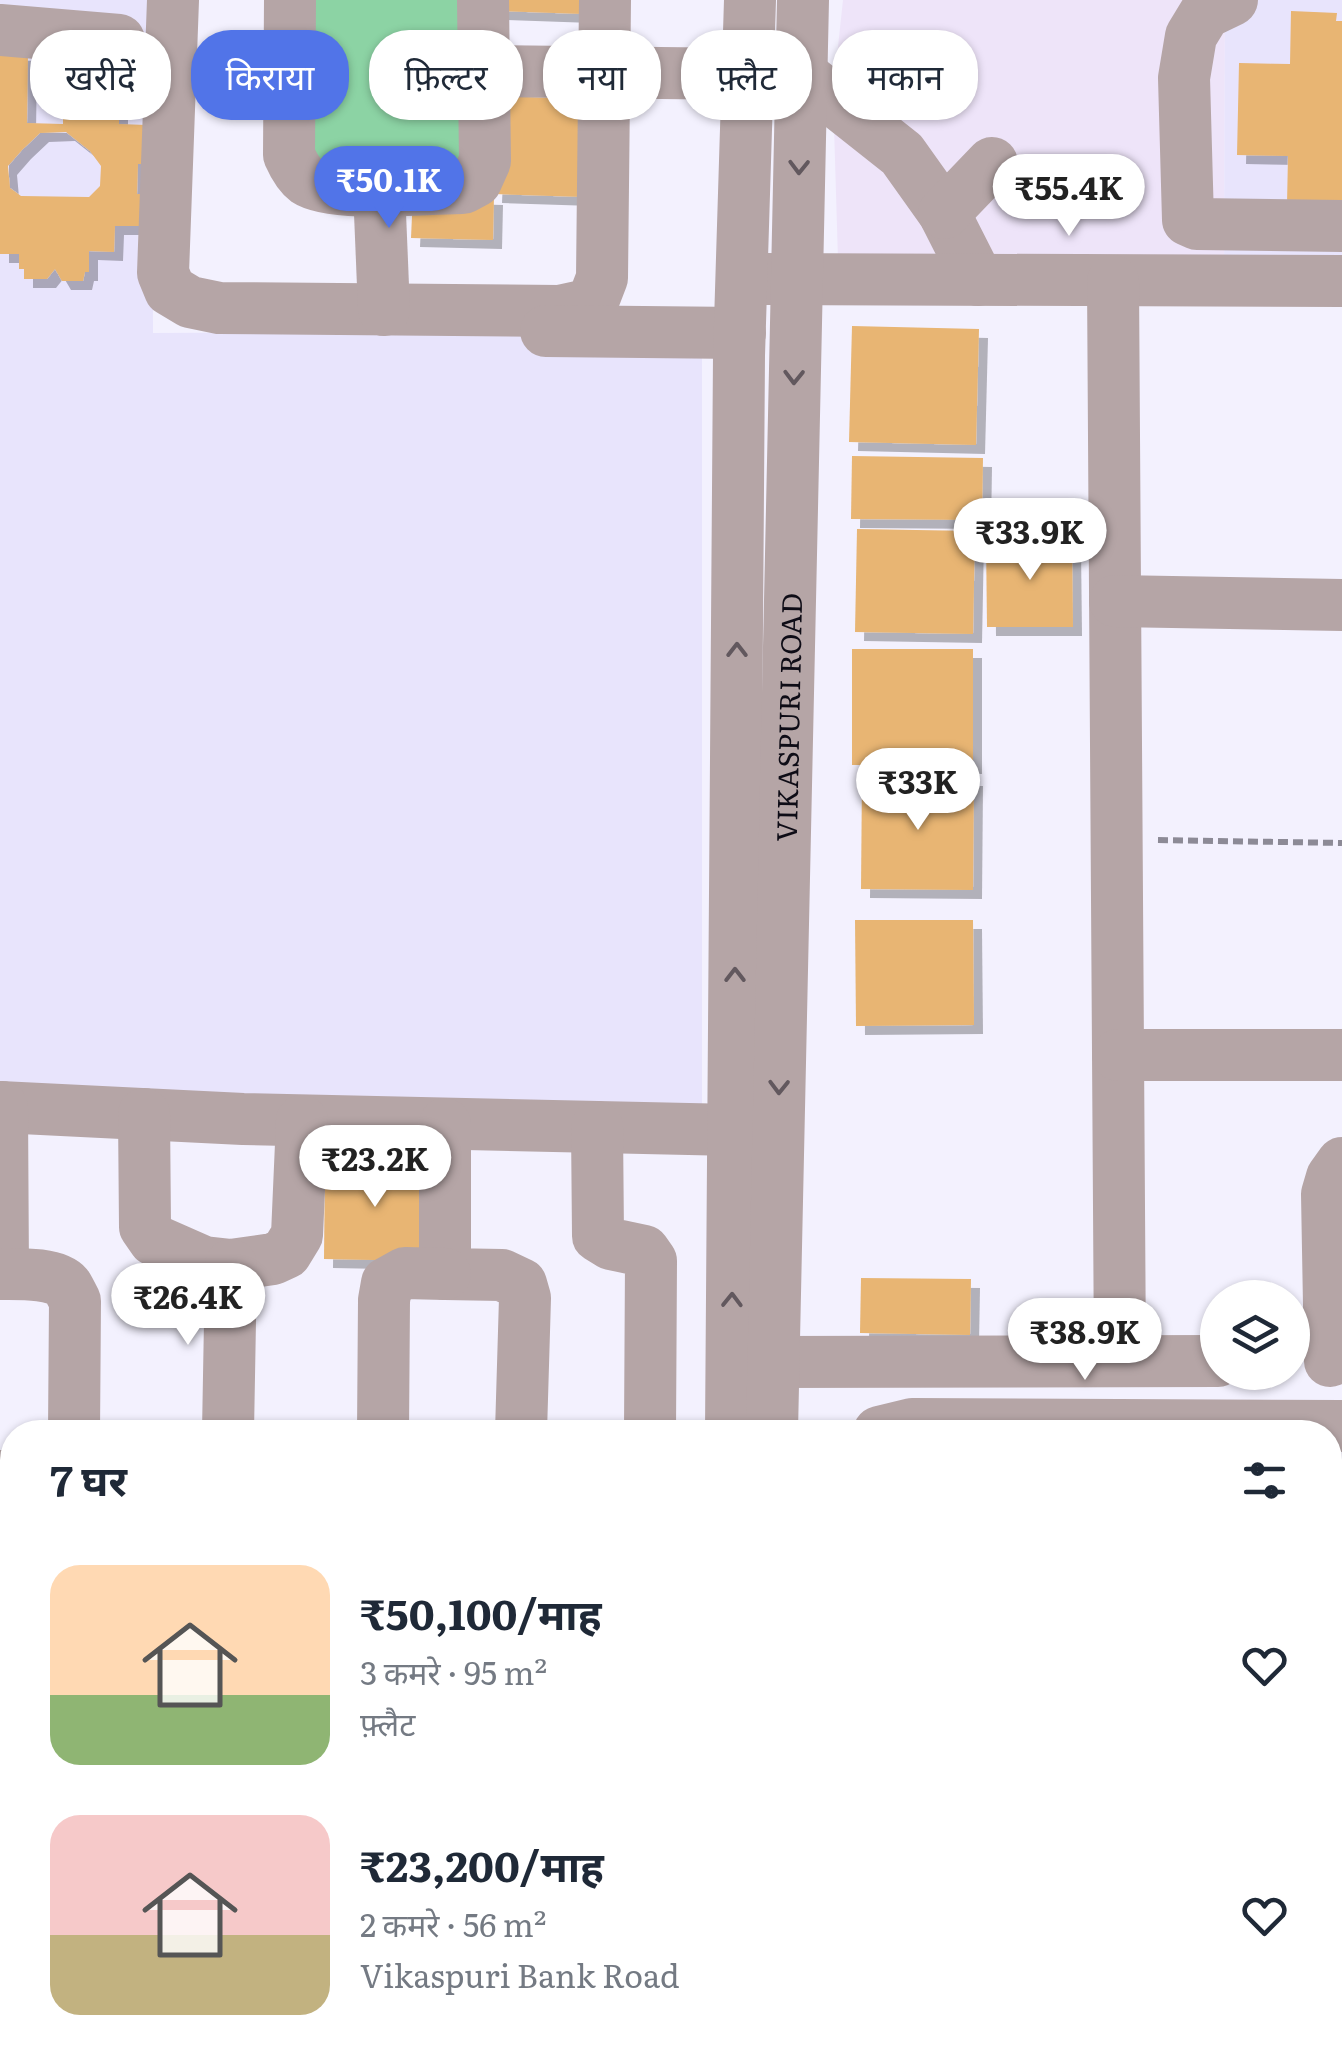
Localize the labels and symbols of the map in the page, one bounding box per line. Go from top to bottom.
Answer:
pin: ₹50.1K [308,146,470,231]
pin: ₹55.4K [988,154,1150,239]
one-way arrow [788,160,809,176]
one-way arrow [783,370,804,386]
pin: ₹33.9K [949,498,1111,583]
street label: VIKASPURI ROAD [764,592,811,842]
one-way arrow [726,642,748,658]
pin: ₹33K [859,748,977,833]
one-way arrow [724,967,746,982]
one-way arrow [768,1080,790,1096]
pin: ₹23.2K [294,1125,456,1210]
pin: ₹26.4K [107,1263,269,1348]
one-way arrow [721,1292,743,1308]
pin: ₹38.9K [1004,1298,1166,1383]

